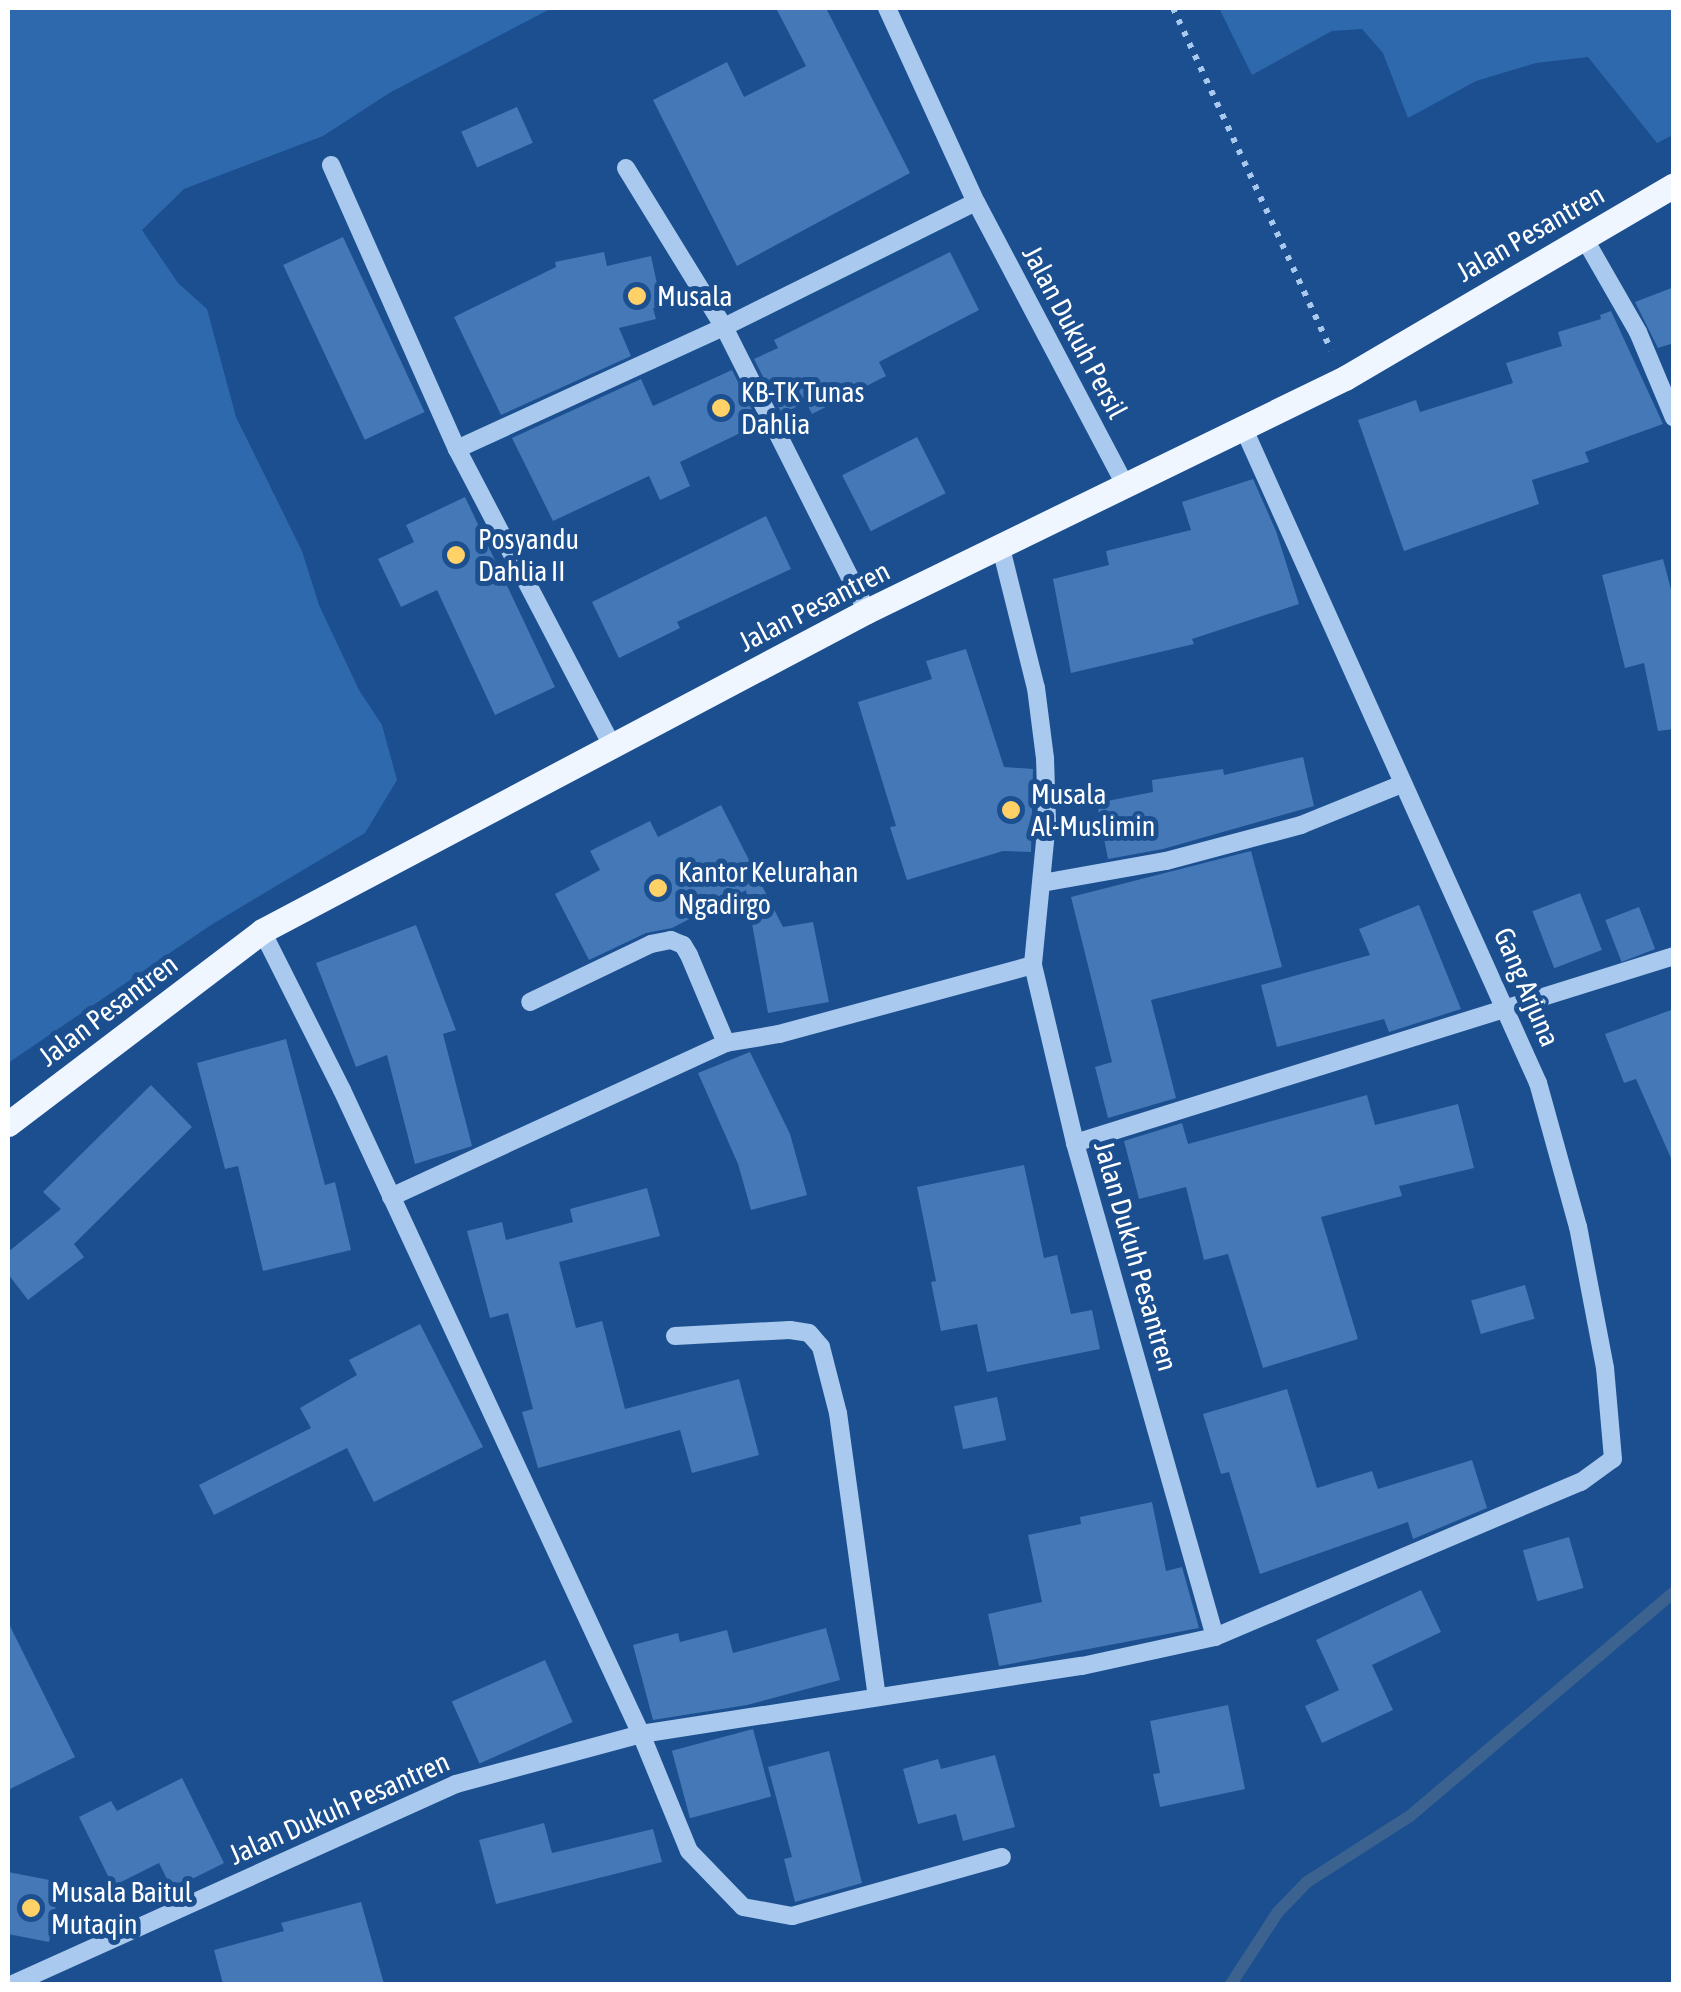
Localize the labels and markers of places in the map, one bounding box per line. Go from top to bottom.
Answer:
place label: Musala [657,279,733,313]
marker: Musala [626,285,648,307]
place label: KB-TK Tunas Dahlia [741,375,864,441]
marker: KB-TK Tunas Dahlia [710,397,732,419]
place label: Posyandu Dahlia II [478,522,579,588]
marker: Posyandu Dahlia II [443,542,469,568]
place label: Musala Al-Muslimin [1031,777,1155,843]
marker: Musala Al-Muslimin [1000,799,1022,821]
place label: Kantor Kelurahan Ngadirgo [678,855,859,921]
marker: Kantor Kelurahan Ngadirgo [647,877,669,899]
place label: Musala Baitul Mutaqin [51,1875,192,1941]
marker: Musala Baitul Mutaqin [20,1897,42,1919]

